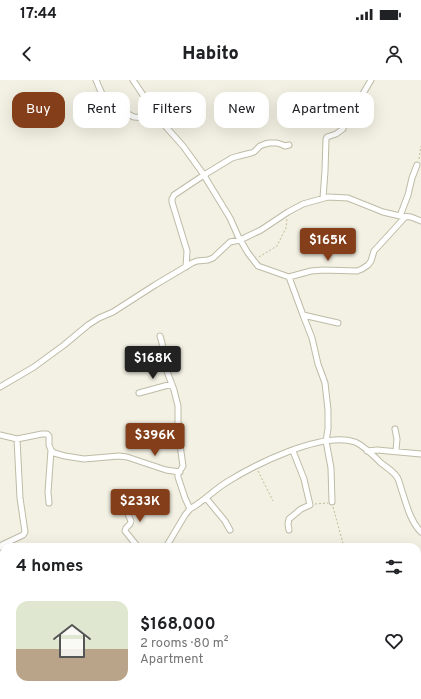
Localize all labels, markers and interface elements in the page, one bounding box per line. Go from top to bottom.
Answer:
text: 17:44 [20,5,57,24]
icon: back [16,43,38,65]
text: Habito [182,43,239,66]
icon: person [383,43,405,65]
chip: Buy [12,92,65,128]
chip: Rent [73,92,130,128]
chip: Filters [138,92,206,128]
chip: New [214,92,269,128]
chip: Apartment [277,92,374,128]
pin: $165K [300,228,356,262]
text: $165K [309,233,347,249]
pin: $168K [125,346,181,380]
text: $168K [134,351,172,367]
pin: $396K [127,423,183,457]
text: $396K [135,428,175,444]
pin: $233K [112,489,168,523]
text: $233K [120,494,160,510]
text: 4 homes [16,556,83,578]
icon: filters [383,556,405,578]
text: $168,000 [140,614,216,636]
icon: home [48,617,96,665]
icon: heart [383,630,405,652]
text: 2 rooms · 80 m² [140,636,229,652]
text: Apartment [140,652,203,668]

